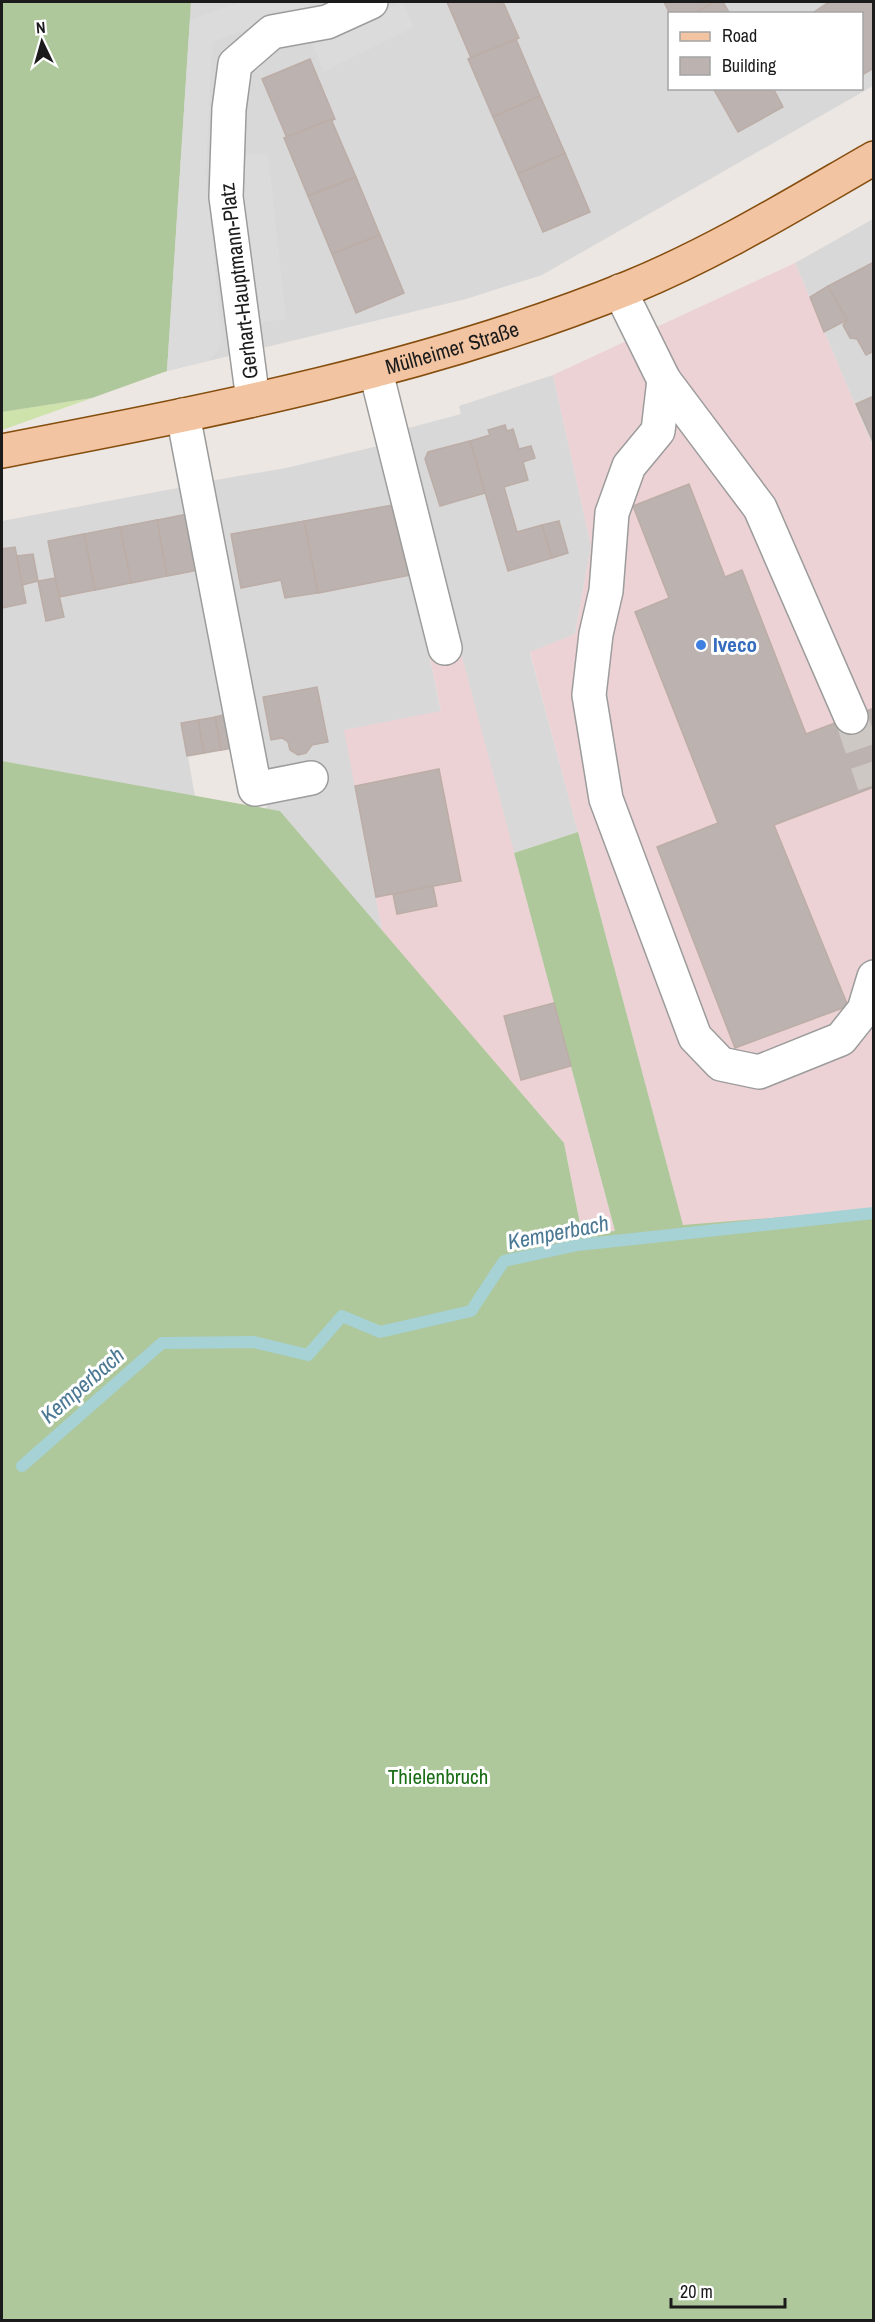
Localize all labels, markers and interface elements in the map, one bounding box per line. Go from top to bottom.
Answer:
north arrow [12,12,72,72]
legend [668,12,863,90]
text: N [35,16,46,38]
text: Road [722,23,757,48]
text: Building [722,53,777,78]
street label: Gerhart-Hauptmann-Platz [212,181,265,381]
street label: Mülheimer Straße [382,314,523,381]
place label: Iveco [713,630,757,659]
marker: Iveco [694,638,708,652]
water label: Kemperbach [505,1208,611,1256]
water label: Kemperbach [34,1340,130,1430]
park label: Thielenbruch [388,1762,488,1791]
scale bar [671,2271,785,2309]
text: 20 m [680,2279,713,2304]

